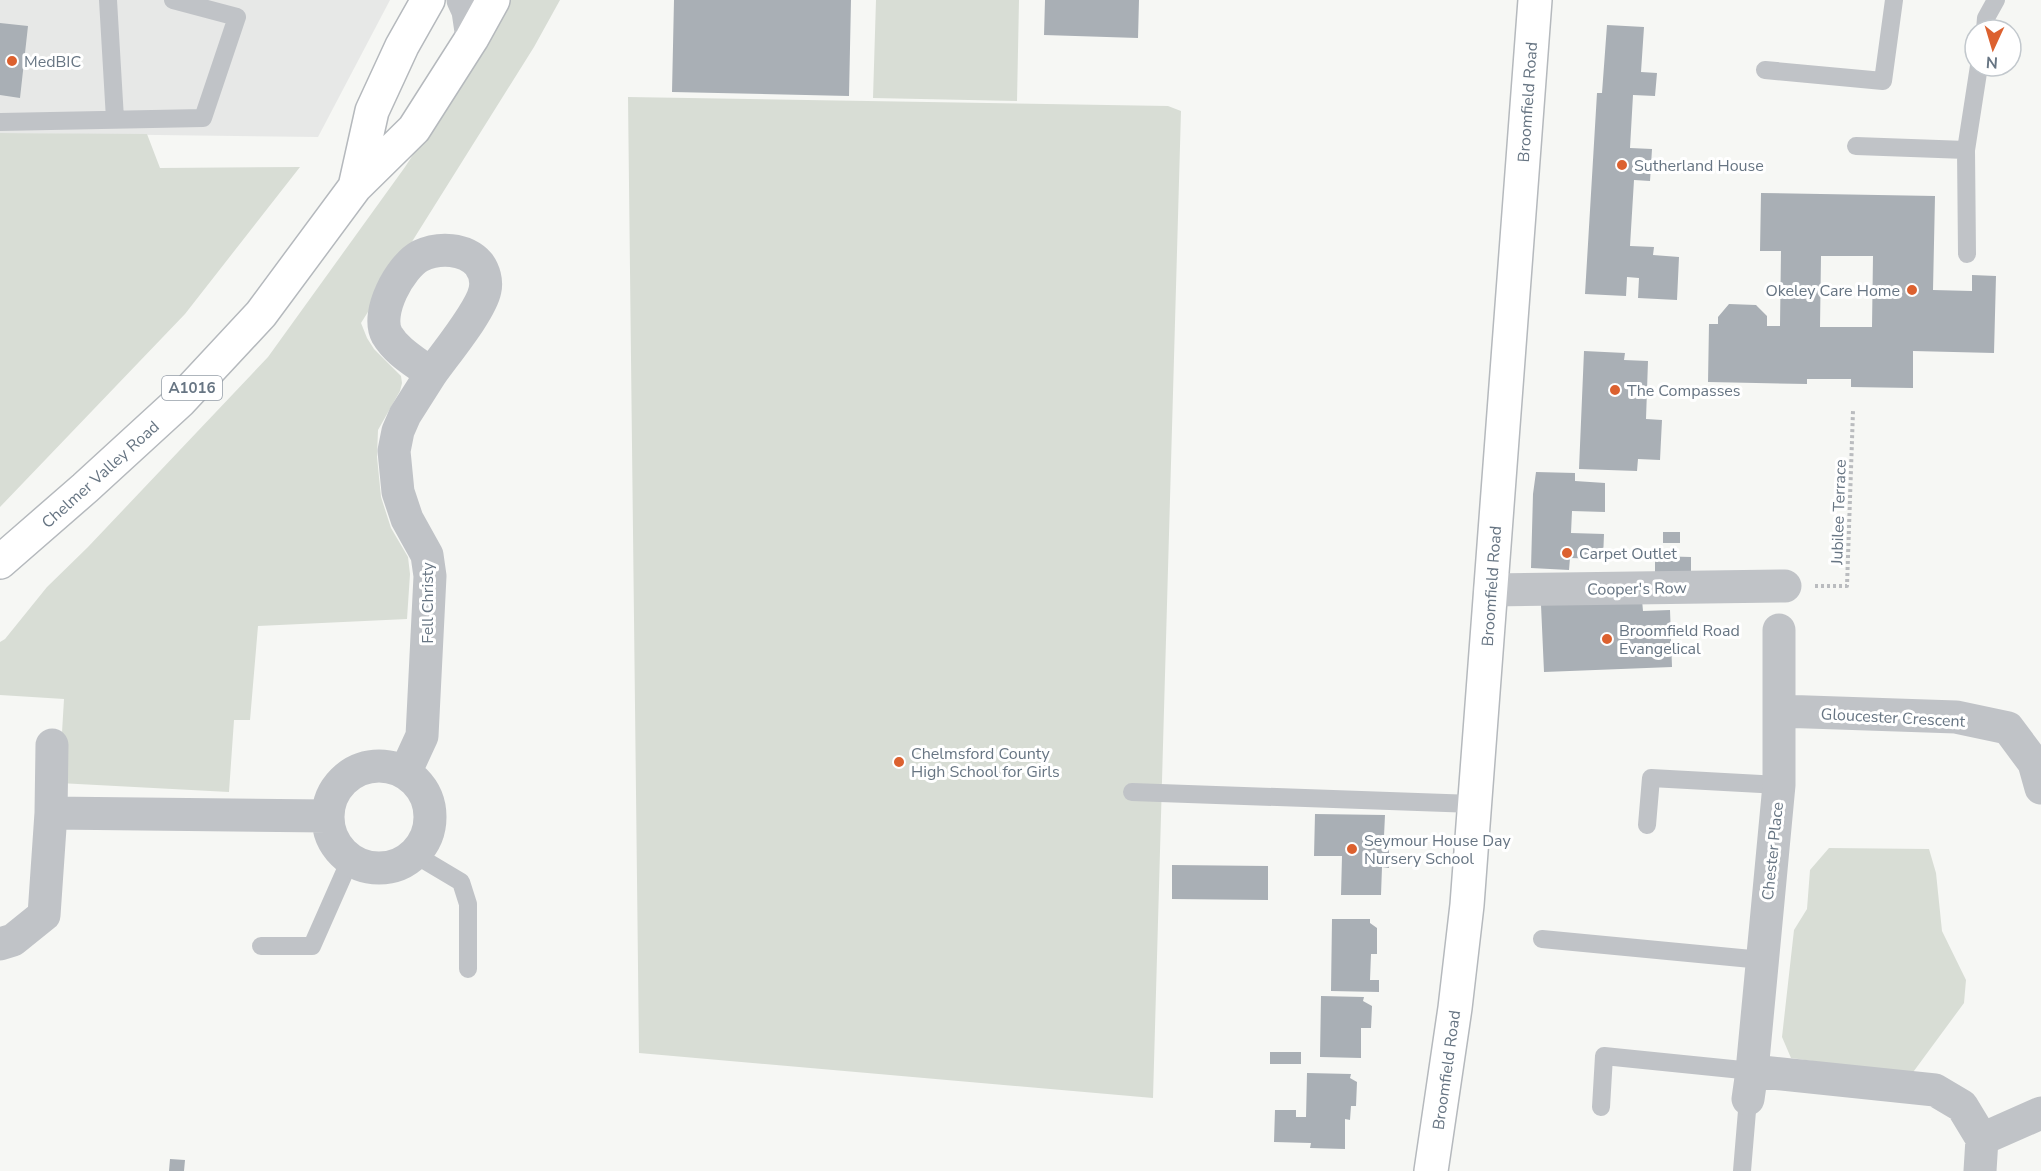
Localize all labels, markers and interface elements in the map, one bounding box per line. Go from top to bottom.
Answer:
north arrow [1963,18,2023,78]
street label: Broomfield Road [1513,41,1543,163]
place label: MedBIC [24,51,81,73]
text: N [1985,51,1999,73]
marker: MedBIC [5,54,19,68]
place label: Sutherland House [1634,155,1764,177]
marker: Sutherland House [1615,158,1629,172]
place label: Okeley Care Home [1766,280,1900,302]
marker: Okeley Care Home [1905,283,1919,297]
road number: A1016 [162,376,222,400]
place label: The Compasses [1627,380,1741,402]
marker: The Compasses [1608,383,1622,397]
street label: Chelmer Valley Road [37,416,164,533]
street label: Jubilee Terrace [1826,459,1852,566]
street label: Broomfield Road [1477,525,1507,647]
place label: Carpet Outlet [1579,543,1677,565]
marker: Carpet Outlet [1560,546,1574,560]
street label: Fell Christy [417,562,439,644]
street label: Cooper's Row [1587,577,1688,601]
place label: Broomfield Road Evangelical [1619,620,1740,660]
marker: Broomfield Road Evangelical [1600,632,1614,646]
street label: Gloucester Crescent [1820,703,1966,733]
place label: Chelmsford County High School for Girls [911,743,1060,783]
marker: Chelmsford County High School for Girls [892,755,906,769]
street label: Chester Place [1757,801,1789,901]
place label: Seymour House Day Nursery School [1364,830,1512,870]
marker: Seymour House Day Nursery School [1345,842,1359,856]
street label: Broomfield Road [1428,1009,1466,1131]

